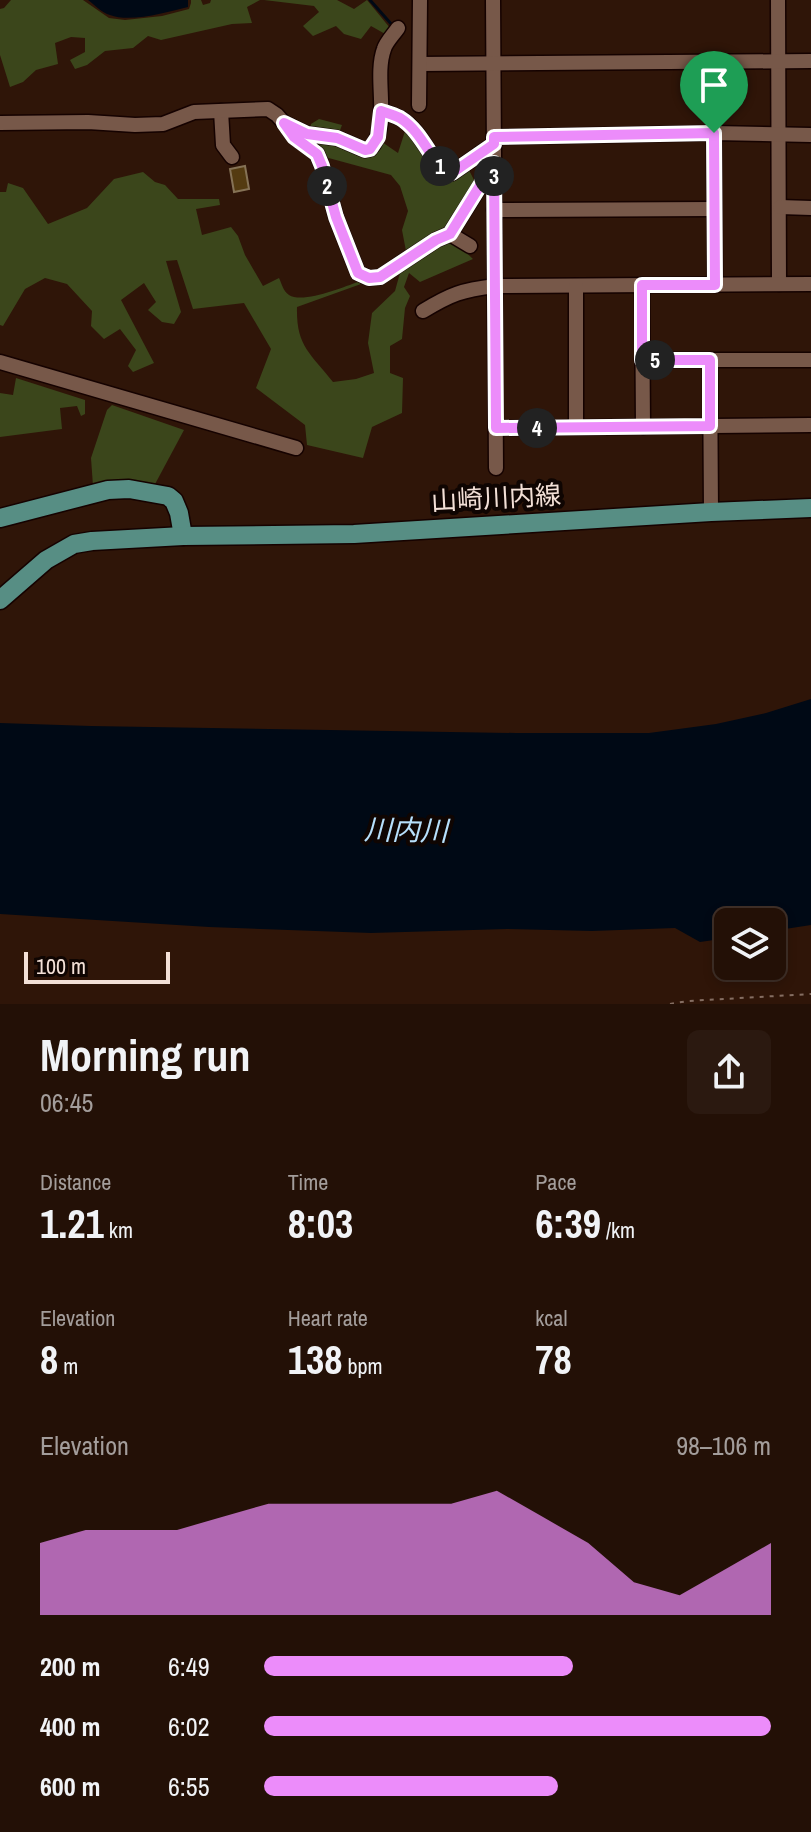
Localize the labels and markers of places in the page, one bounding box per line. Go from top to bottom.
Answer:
pin [680,51,748,133]
pin: 1 [420,146,460,186]
pin: 3 [474,156,514,196]
pin: 2 [307,166,347,206]
pin: 5 [635,340,675,380]
pin: 4 [517,408,557,448]

